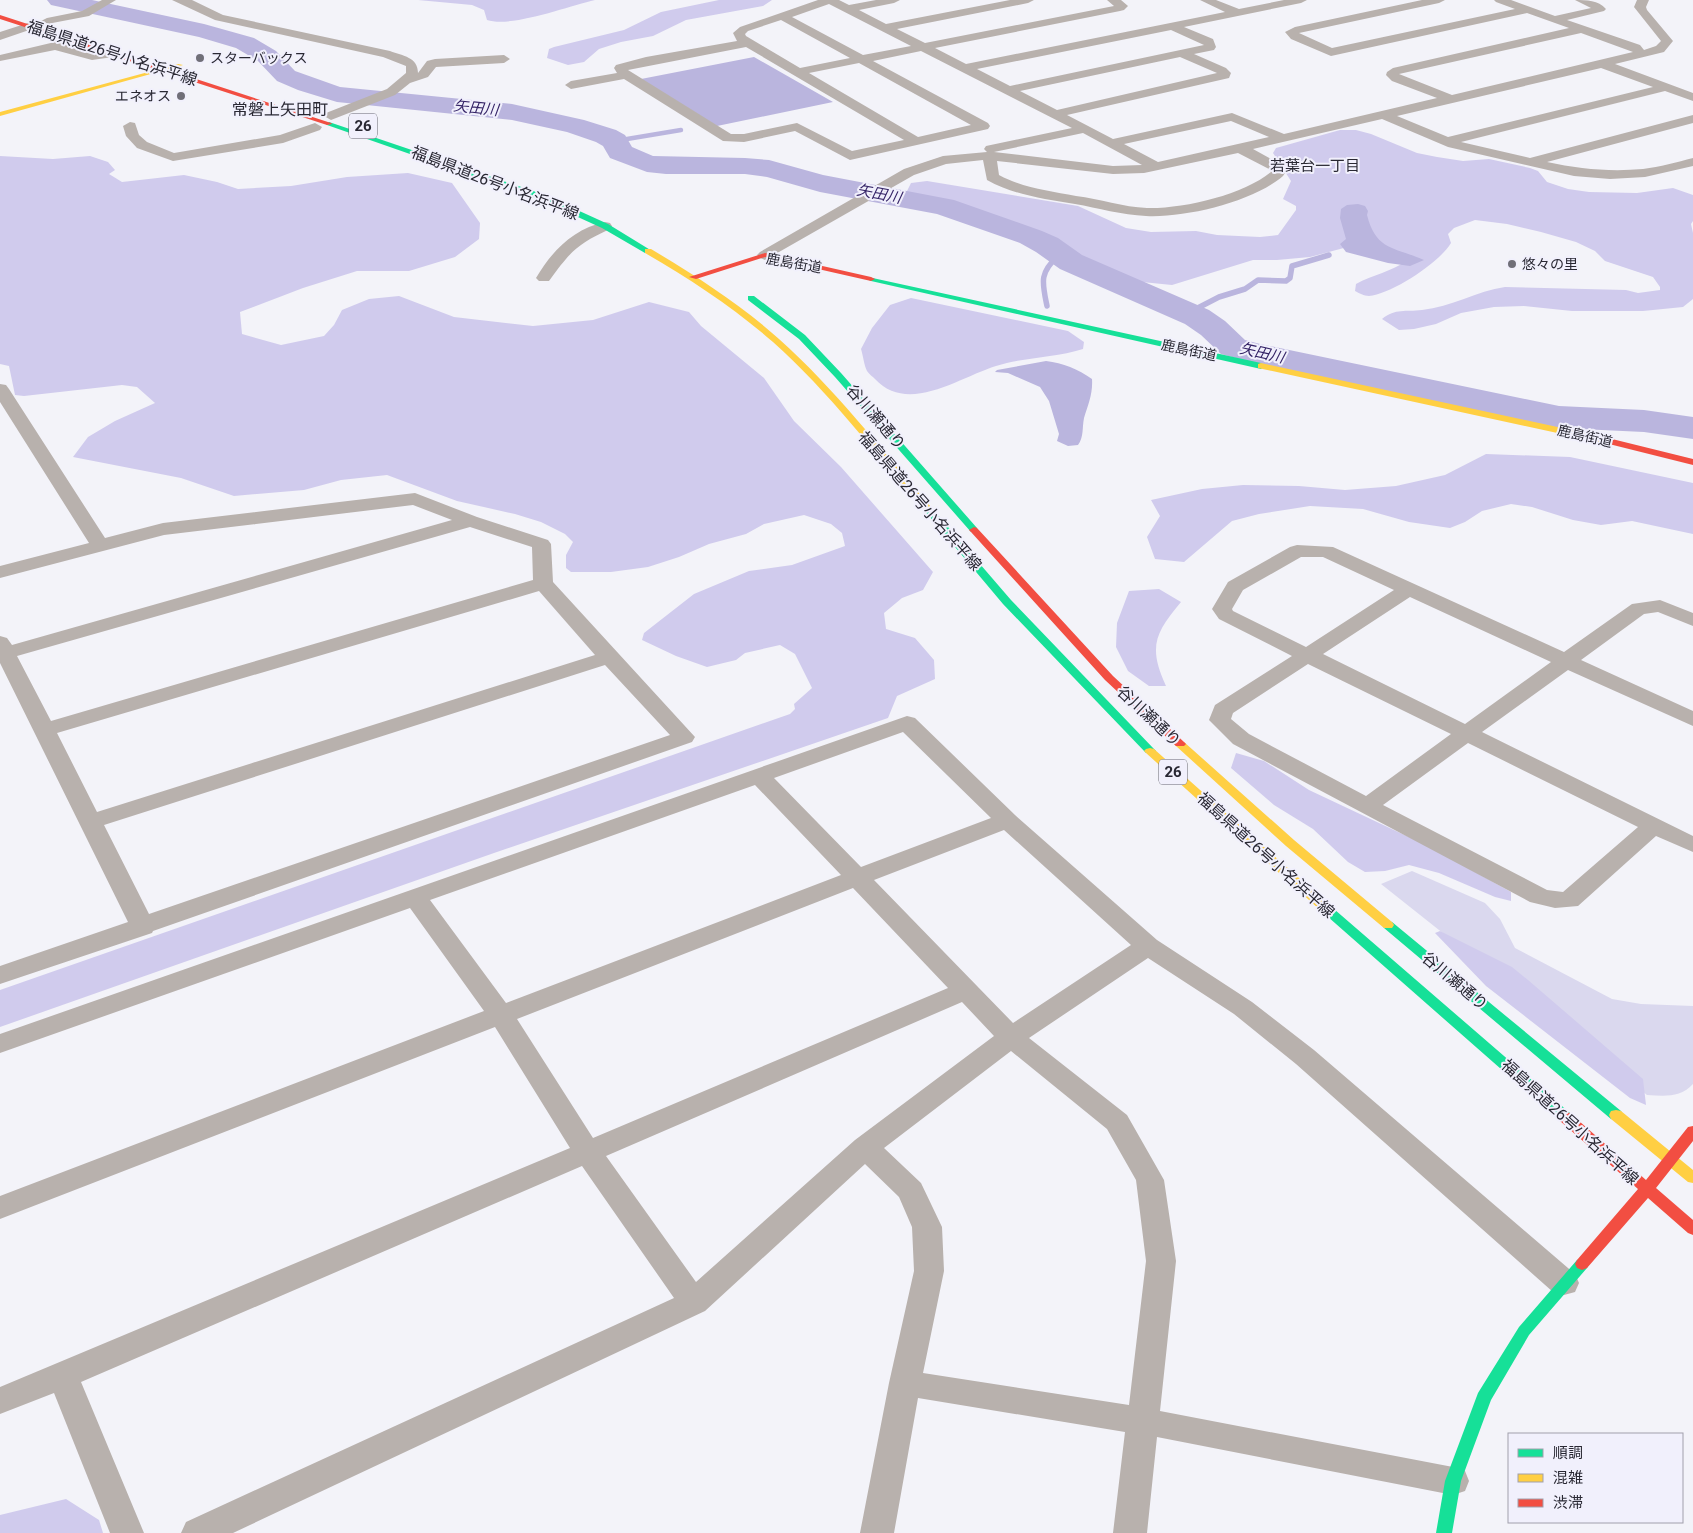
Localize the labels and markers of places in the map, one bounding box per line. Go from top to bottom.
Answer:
place label: スターバックス [210,50,307,66]
marker: スターバックス [194,52,206,64]
place label: エネオス [115,88,171,104]
marker: エネオス [175,90,187,102]
place label: 悠々の里 [1522,256,1578,272]
marker: 悠々の里 [1506,258,1518,270]

